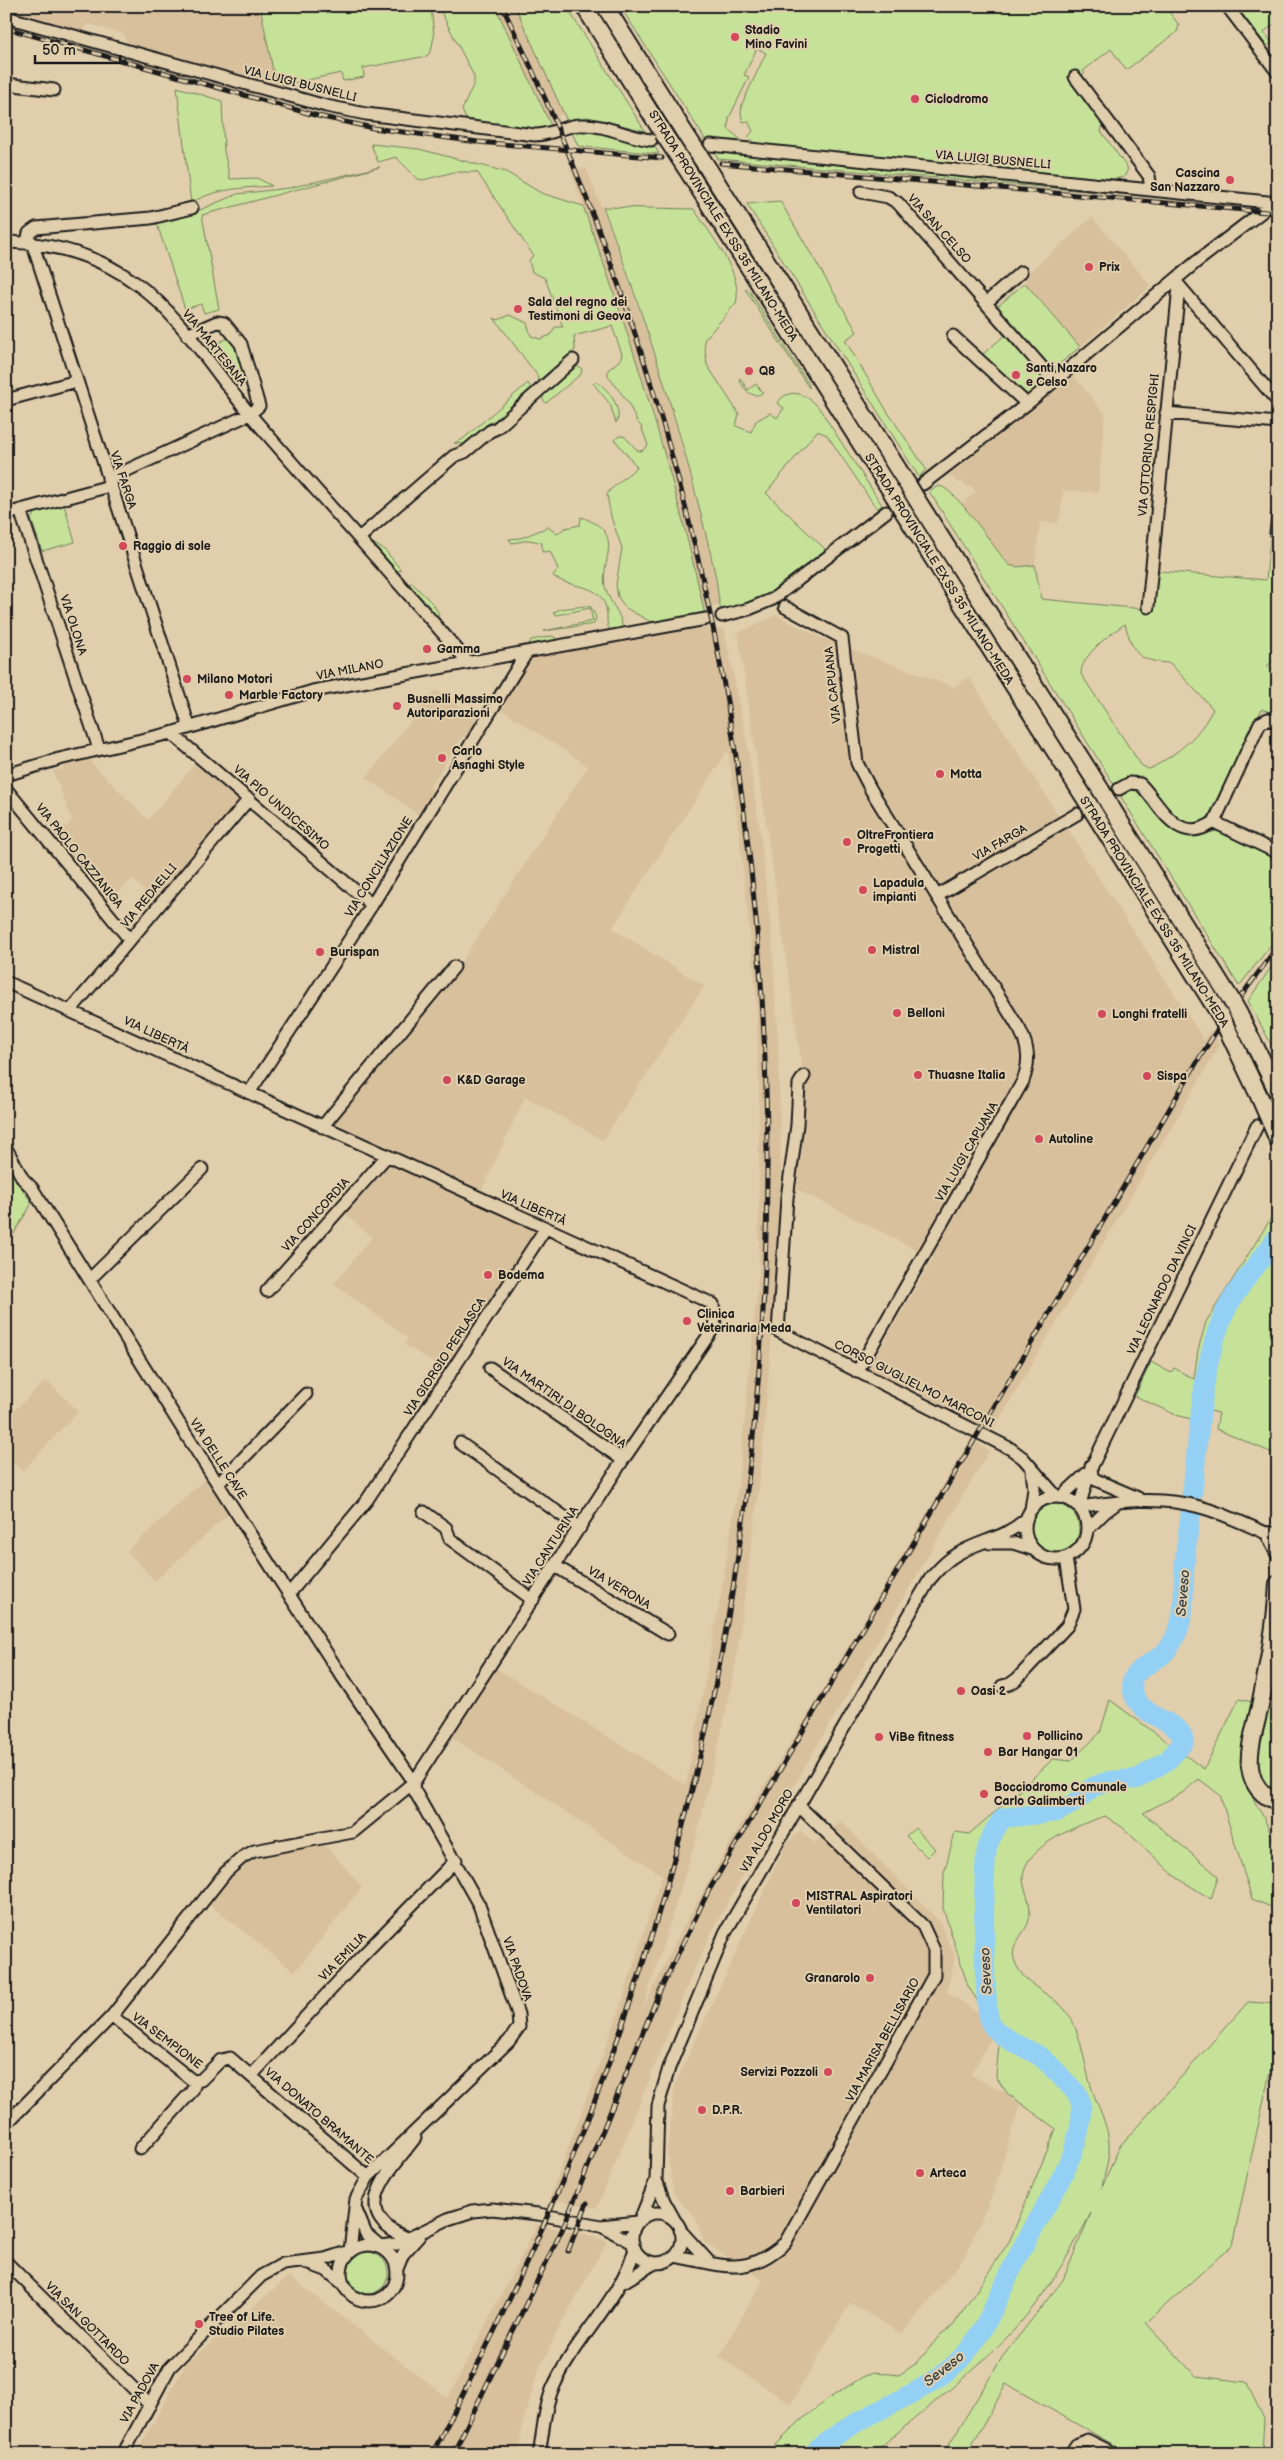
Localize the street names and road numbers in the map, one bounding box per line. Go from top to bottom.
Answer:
street label: VIA LUIGI BUSNELLI [242,63,358,105]
street label: STRADA PROVINCIALE EX SS 35 MILANO-MEDA [645,108,801,345]
street label: VIA LUIGI BUSNELLI [935,147,1052,173]
street label: VIA SAN CELSO [904,191,974,267]
street label: VIA MARTESANA [179,307,250,390]
street label: VIA OTTORINO RESPIGHI [1135,373,1163,517]
street label: VIA FARGA [107,449,140,512]
street label: STRADA PROVINCIALE EX SS 35 MILANO-MEDA [861,451,1017,688]
street label: VIA OLONA [56,593,90,658]
street label: VIA CAPUANA [821,645,844,724]
street label: VIA MILANO [315,656,385,684]
street label: VIA PIO UNDICESIMO [230,762,332,854]
street label: STRADA PROVINCIALE EX SS 35 MILANO-MEDA [1076,794,1232,1031]
street label: VIA PAOLO CAZZANIGA [32,801,126,912]
street label: VIA CONCILIAZIONE [342,814,416,920]
street label: VIA FARGA [970,821,1030,865]
street label: VIA REDAELLI [118,861,180,931]
street label: VIA LIBERTÀ [121,1012,192,1057]
street label: VIA LUIGI CAPUANA [932,1099,1002,1205]
street label: VIA CONCORDIA [279,1174,354,1255]
street label: VIA LIBERTÀ [498,1185,570,1229]
street label: VIA LEONARDO DA VINCI [1124,1222,1200,1357]
street label: VIA GIORGIO PERLASCA [401,1294,489,1419]
street label: CORSO GUGLIELMO MARCONI [832,1337,997,1431]
street label: VIA MARTIRI DI BOLOGNA [499,1354,630,1452]
street label: VIA DELLE CAVE [186,1416,250,1502]
street label: VIA CANTURINA [520,1503,582,1588]
street label: VIA VERONA [585,1563,654,1613]
street label: VIA ALDO MORO [737,1786,797,1876]
street label: VIA EMILIA [316,1929,370,1984]
street label: VIA PADOVA [499,1935,535,2004]
street label: VIA MARISA BELLISARIO [843,1976,923,2104]
street label: VIA SEMPIONE [129,2010,205,2072]
street label: VIA DONATO BRAMANTE [261,2065,377,2167]
street label: VIA SAN GOTTARDO [42,2279,132,2369]
street label: VIA PADOVA [117,2359,163,2426]

